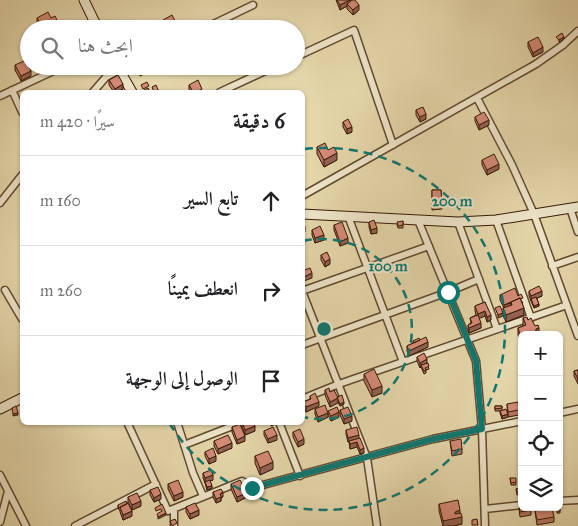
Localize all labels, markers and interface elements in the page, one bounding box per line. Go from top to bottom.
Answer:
search box [20,20,305,75]
icon: search [38,34,66,62]
text: ابحث هنا [78,34,133,57]
text: 6 دقيقة [233,108,285,134]
text: سيرًا · 420 m [40,112,115,131]
text: تابع السير [184,187,238,210]
icon: ahead [257,187,285,215]
text: 160 m [40,191,81,210]
text: 200 m [432,192,473,210]
text: 100 m [368,257,408,275]
text: انعطف يمينًا [168,277,238,300]
icon: right [257,277,285,305]
text: 260 m [40,281,82,300]
route start [437,281,460,304]
centre of rings [315,320,333,338]
map controls [518,331,563,511]
button: + [518,331,563,376]
text: الوصول إلى الوجهة [126,367,238,390]
icon: arrive [257,367,285,395]
button: − [518,376,563,421]
button: locate [518,421,563,466]
button: layers [518,466,563,511]
route end [241,477,264,500]

